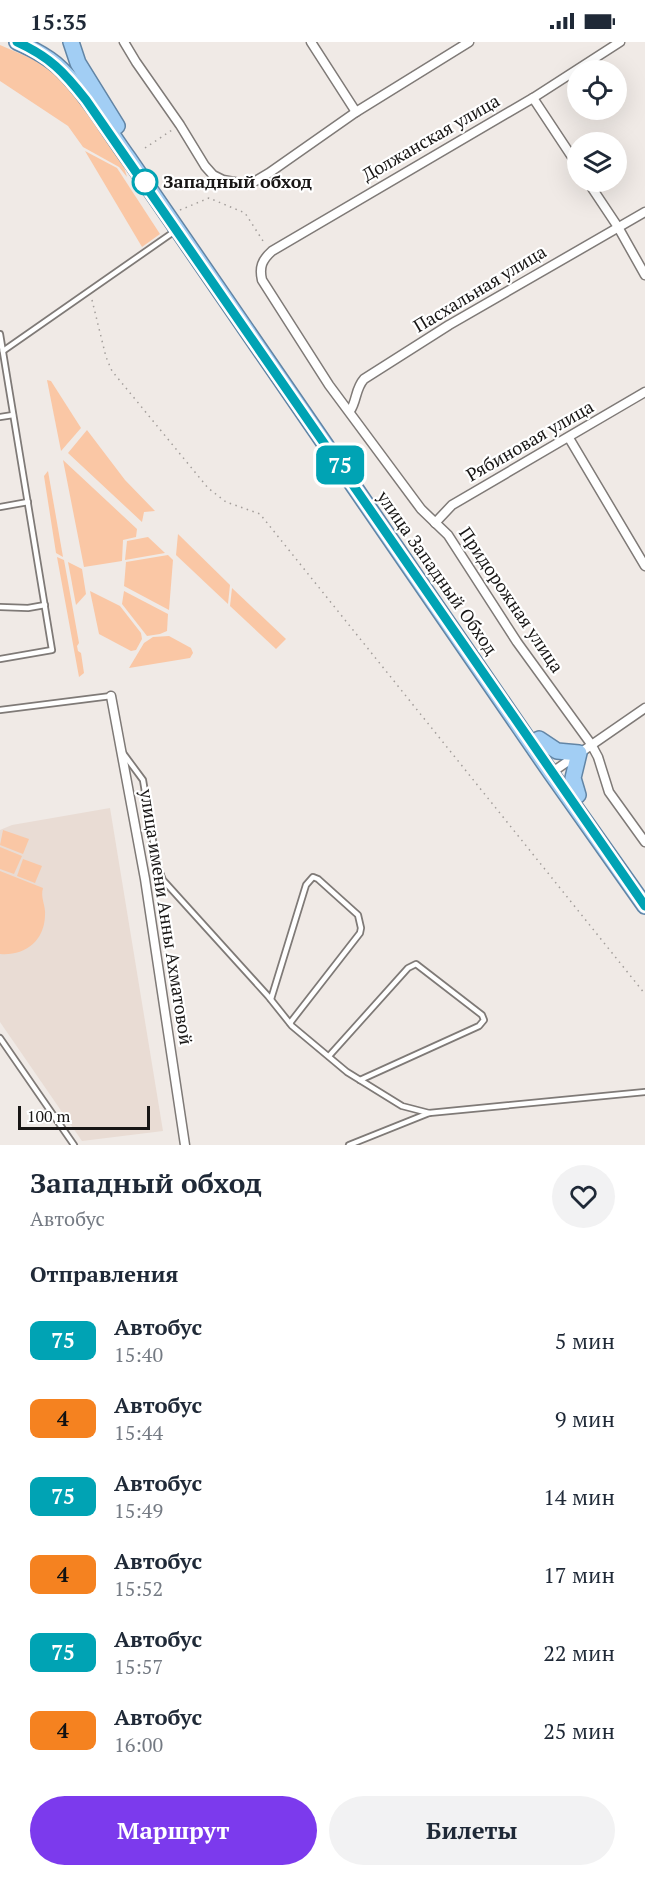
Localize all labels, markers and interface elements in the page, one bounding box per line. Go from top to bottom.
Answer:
text: 15:35 [30,7,87,36]
map controls [567,60,627,192]
button: locate [567,60,627,120]
street label: Должанская улица [357,88,504,186]
button: layers [567,132,627,192]
marker: Западный обход [132,169,158,195]
place label: Западный обход [163,169,312,193]
street label: Пасхальная улица [409,239,550,337]
street label: Рябиновая улица [461,394,598,486]
line badge: 75 [313,446,367,484]
text: 75 [328,451,352,479]
street label: улица Западный Обход [371,485,504,659]
street label: Придорожная улица [454,522,570,677]
street label: улица имени Анны Ахматовой [135,786,199,1046]
scale bar [18,1103,150,1130]
text: 100 m [27,1105,70,1127]
text: Западный обход [30,1164,262,1201]
button: heart [552,1165,615,1228]
text: Автобус [30,1205,105,1232]
text: Отправления [30,1259,178,1288]
text: Автобус [114,1312,202,1341]
text: 75 [51,1326,75,1354]
text: 5 мин [555,1326,615,1355]
text: 15:40 [114,1341,163,1368]
text: Автобус [114,1390,202,1419]
text: 4 [57,1404,69,1432]
text: 9 мин [555,1404,615,1433]
text: 15:44 [114,1419,163,1446]
text: Автобус [114,1468,202,1497]
text: 75 [51,1482,75,1510]
text: 14 мин [543,1482,615,1511]
text: 15:49 [114,1497,163,1524]
text: Автобус [114,1546,202,1575]
text: 4 [57,1560,69,1588]
text: 17 мин [543,1560,615,1589]
text: 15:52 [114,1575,163,1602]
text: Автобус [114,1624,202,1653]
text: 75 [51,1638,75,1666]
text: 22 мин [543,1638,615,1667]
text: 15:57 [114,1653,163,1680]
text: Автобус [114,1702,202,1731]
text: 4 [57,1716,69,1744]
text: 25 мин [543,1716,615,1745]
text: 16:00 [114,1731,163,1758]
button: Маршрут [30,1796,317,1865]
button: Билеты [329,1796,615,1865]

